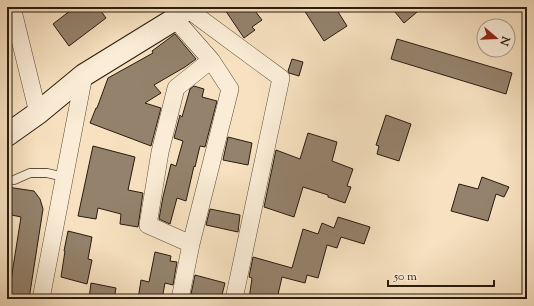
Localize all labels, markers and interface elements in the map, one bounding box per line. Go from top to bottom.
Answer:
north arrow [476,18,516,58]
text: N [495,33,514,48]
scale bar [388,262,494,288]
text: 50 m [393,268,417,286]

